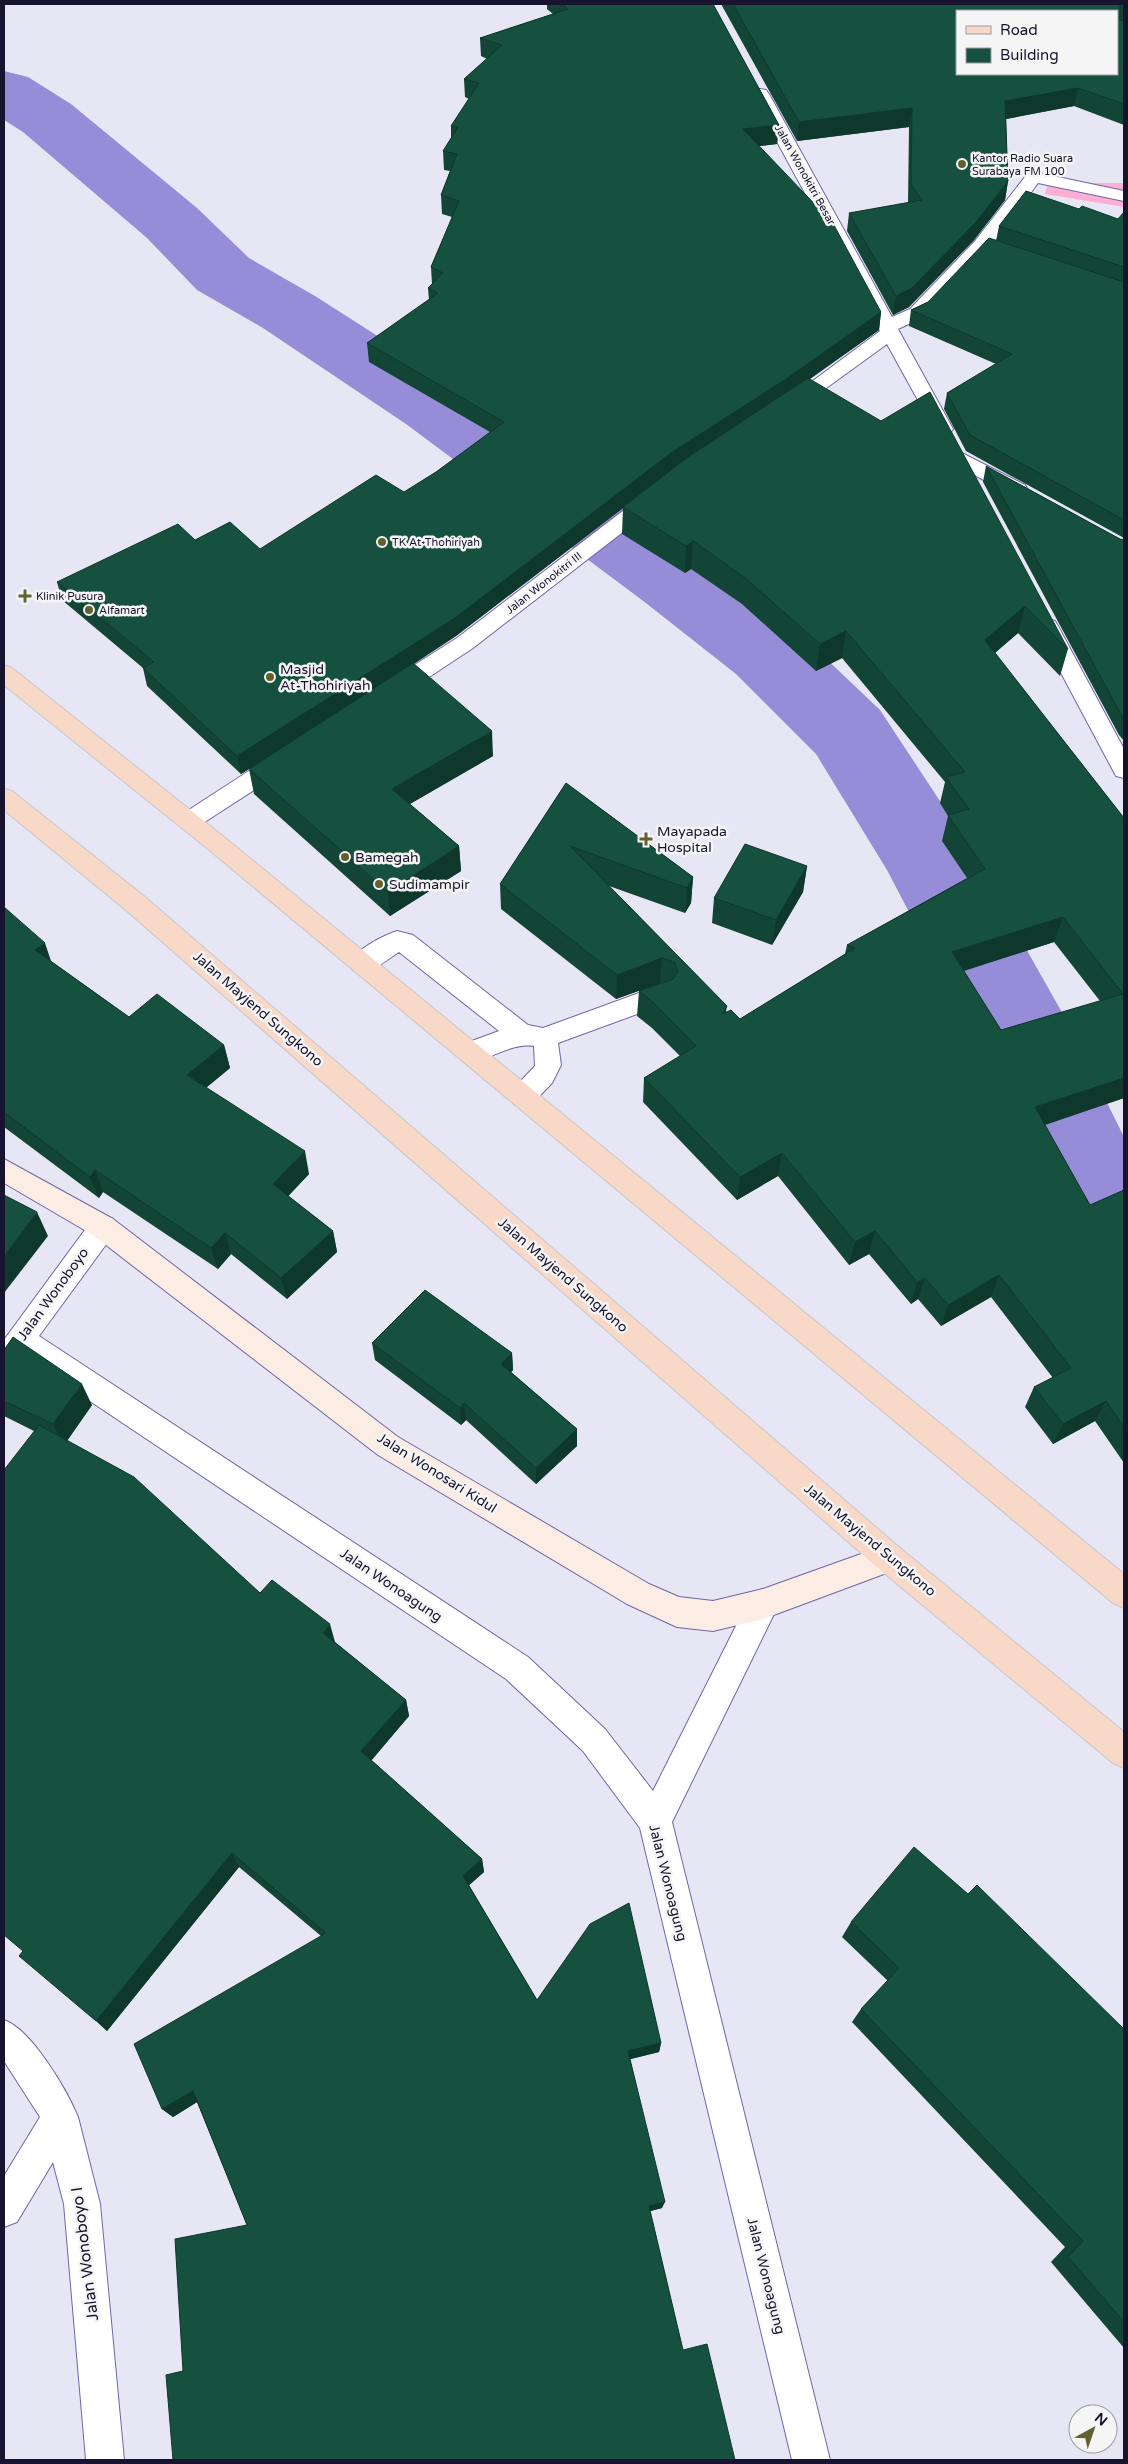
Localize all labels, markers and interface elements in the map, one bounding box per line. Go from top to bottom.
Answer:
legend [956,10,1118,75]
text: Road [1000,21,1038,39]
text: Building [1000,46,1059,64]
street label: Jalan Wonokitri Besar [772,123,838,228]
place label: Kantor Radio Suara Surabaya FM 100 [972,152,1073,178]
marker: Kantor Radio Suara Surabaya FM 100 [956,158,968,170]
marker: TK At-Thohiriyah [376,536,388,548]
place label: TK At-Thohiriyah [392,536,480,549]
street label: Jalan Wonokitri III [503,549,585,617]
marker: Klinik Pusura [18,589,32,603]
place label: Klinik Pusura [36,590,104,603]
marker: Alfamart [83,604,95,616]
place label: Alfamart [99,604,145,617]
place label: Masjid At-Thohiriyah [280,661,370,694]
marker: Masjid At-Thohiriyah [264,671,276,683]
place label: Mayapada Hospital [657,823,727,856]
marker: Mayapada Hospital [639,832,653,846]
place label: Bamegah [355,849,419,866]
marker: Bamegah [339,851,351,863]
place label: Sudimampir [389,876,470,893]
marker: Sudimampir [373,878,385,890]
street label: Jalan Mayjend Sungkono [190,948,326,1070]
street label: Jalan Mayjend Sungkono [495,1214,631,1336]
street label: Jalan Wonoboyo [14,1244,92,1344]
street label: Jalan Wonosari Kidul [374,1429,500,1517]
street label: Jalan Mayjend Sungkono [801,1480,939,1600]
street label: Jalan Wonoagung [337,1545,445,1625]
street label: Jalan Wonoagung [645,1823,691,1943]
street label: Jalan Wonoboyo I [67,2186,103,2322]
street label: Jalan Wonoagung [743,2216,789,2336]
north arrow [1068,2404,1118,2454]
text: N [1091,2409,1111,2430]

